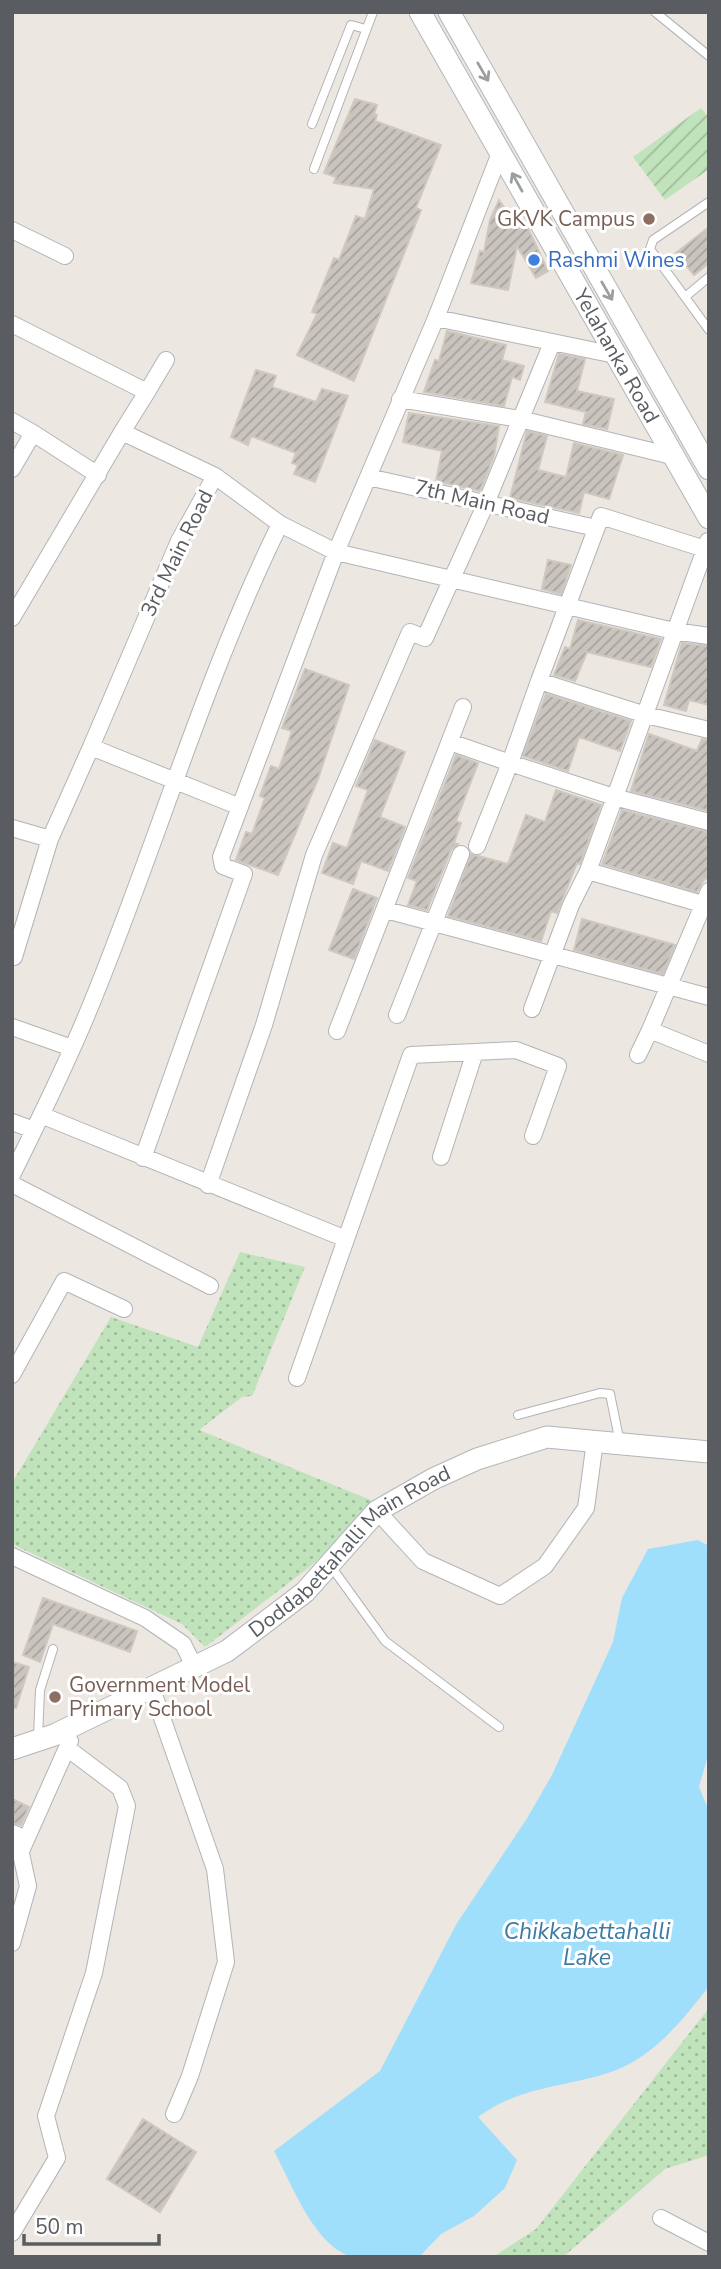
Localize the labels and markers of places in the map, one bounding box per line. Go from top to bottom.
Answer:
place label: GKVK Campus [497,205,635,233]
marker: GKVK Campus [641,211,657,227]
place label: Rashmi Wines [548,246,685,274]
marker: Rashmi Wines [526,252,542,268]
place label: Government Model Primary School [69,1671,251,1723]
marker: Government Model Primary School [47,1689,63,1705]

